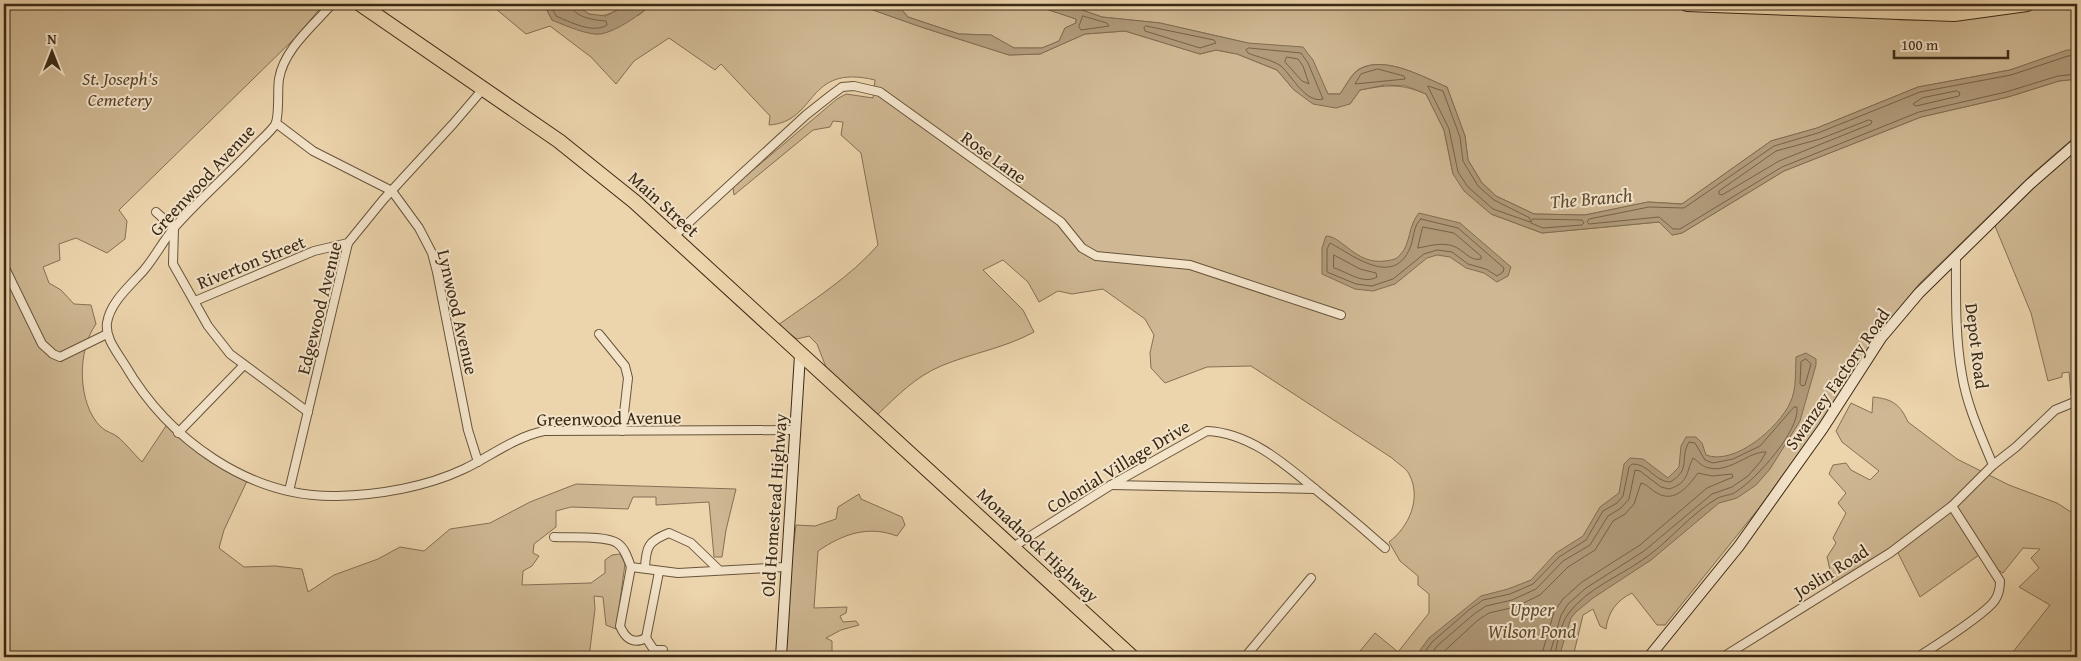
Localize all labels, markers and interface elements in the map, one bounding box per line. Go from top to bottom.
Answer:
north arrow [28,28,78,78]
scale bar [1894,28,2007,60]
text: N [47,29,57,49]
text: 100 m [1901,34,1939,55]
park label: St. Joseph's Cemetery [82,65,159,113]
street label: Greenwood Avenue [143,118,261,242]
street label: Rose Lane [956,124,1032,190]
street label: Main Street [622,165,706,244]
water label: The Branch [1549,180,1634,216]
street label: Riverton Street [193,228,310,296]
street label: Edgewood Avenue [289,239,349,377]
street label: Lynwood Avenue [430,247,486,377]
street label: Swanzey Factory Road [1778,302,1896,455]
street label: Depot Road [1958,302,1996,391]
street label: Greenwood Avenue [537,403,681,433]
street label: Old Homestead Highway [754,412,794,598]
street label: Colonial Village Drive [1041,412,1195,520]
street label: Monadnock Highway [971,481,1105,609]
street label: Joslin Road [1787,537,1874,606]
water label: Upper Wilson Pond [1488,595,1576,645]

